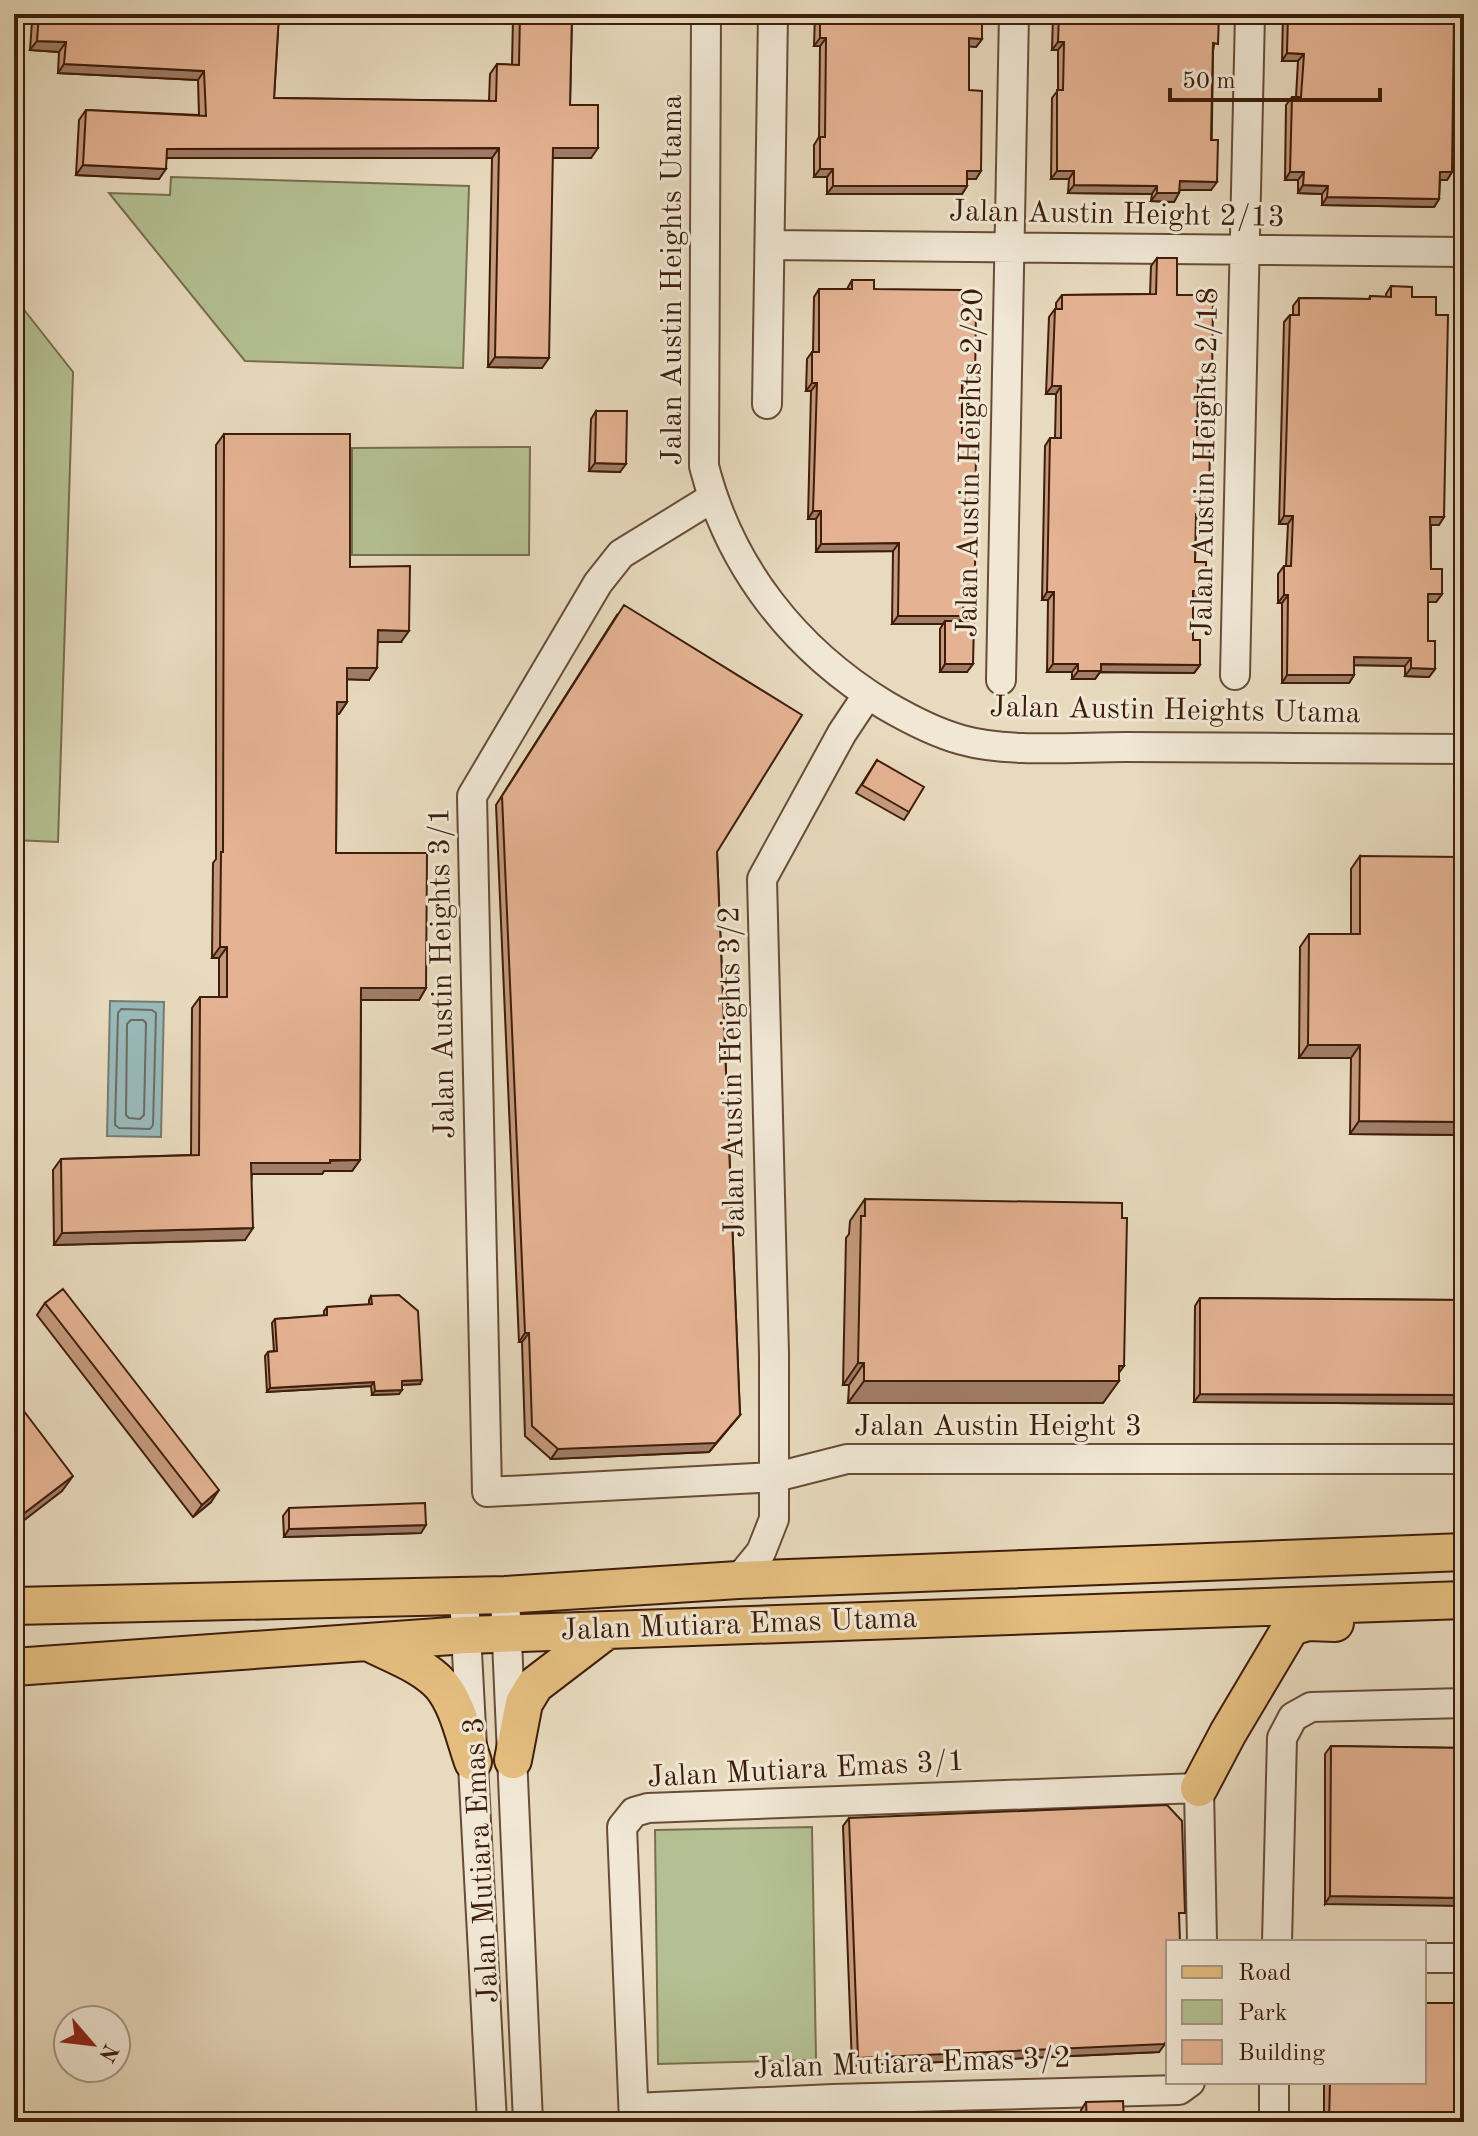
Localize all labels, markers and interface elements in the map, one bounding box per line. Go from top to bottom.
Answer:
scale bar [1170,52,1380,102]
text: 50 m [1182,70,1236,94]
street label: Jalan Austin Heights Utama [658,94,688,466]
street label: Jalan Austin Height 2/13 [949,197,1285,233]
street label: Jalan Austin Heights 2/18 [1188,287,1224,637]
street label: Jalan Austin Heights 2/20 [953,288,989,638]
street label: Jalan Austin Heights Utama [989,693,1361,729]
street label: Jalan Austin Heights 3/1 [425,807,461,1139]
street label: Jalan Austin Heights 3/2 [715,906,751,1238]
street label: Jalan Austin Height 3 [854,1412,1142,1442]
street label: Jalan Mutiara Emas Utama [560,1604,918,1646]
street label: Jalan Mutiara Emas 3 [460,1716,504,2004]
street label: Jalan Mutiara Emas 3/1 [647,1747,965,1793]
legend [1166,1940,1426,2084]
text: Road [1238,1962,1291,1986]
text: Park [1238,2002,1287,2026]
north arrow [52,2004,132,2084]
text: N [94,2040,122,2065]
text: Building [1238,2042,1325,2066]
street label: Jalan Mutiara Emas 3/2 [753,2043,1071,2085]

